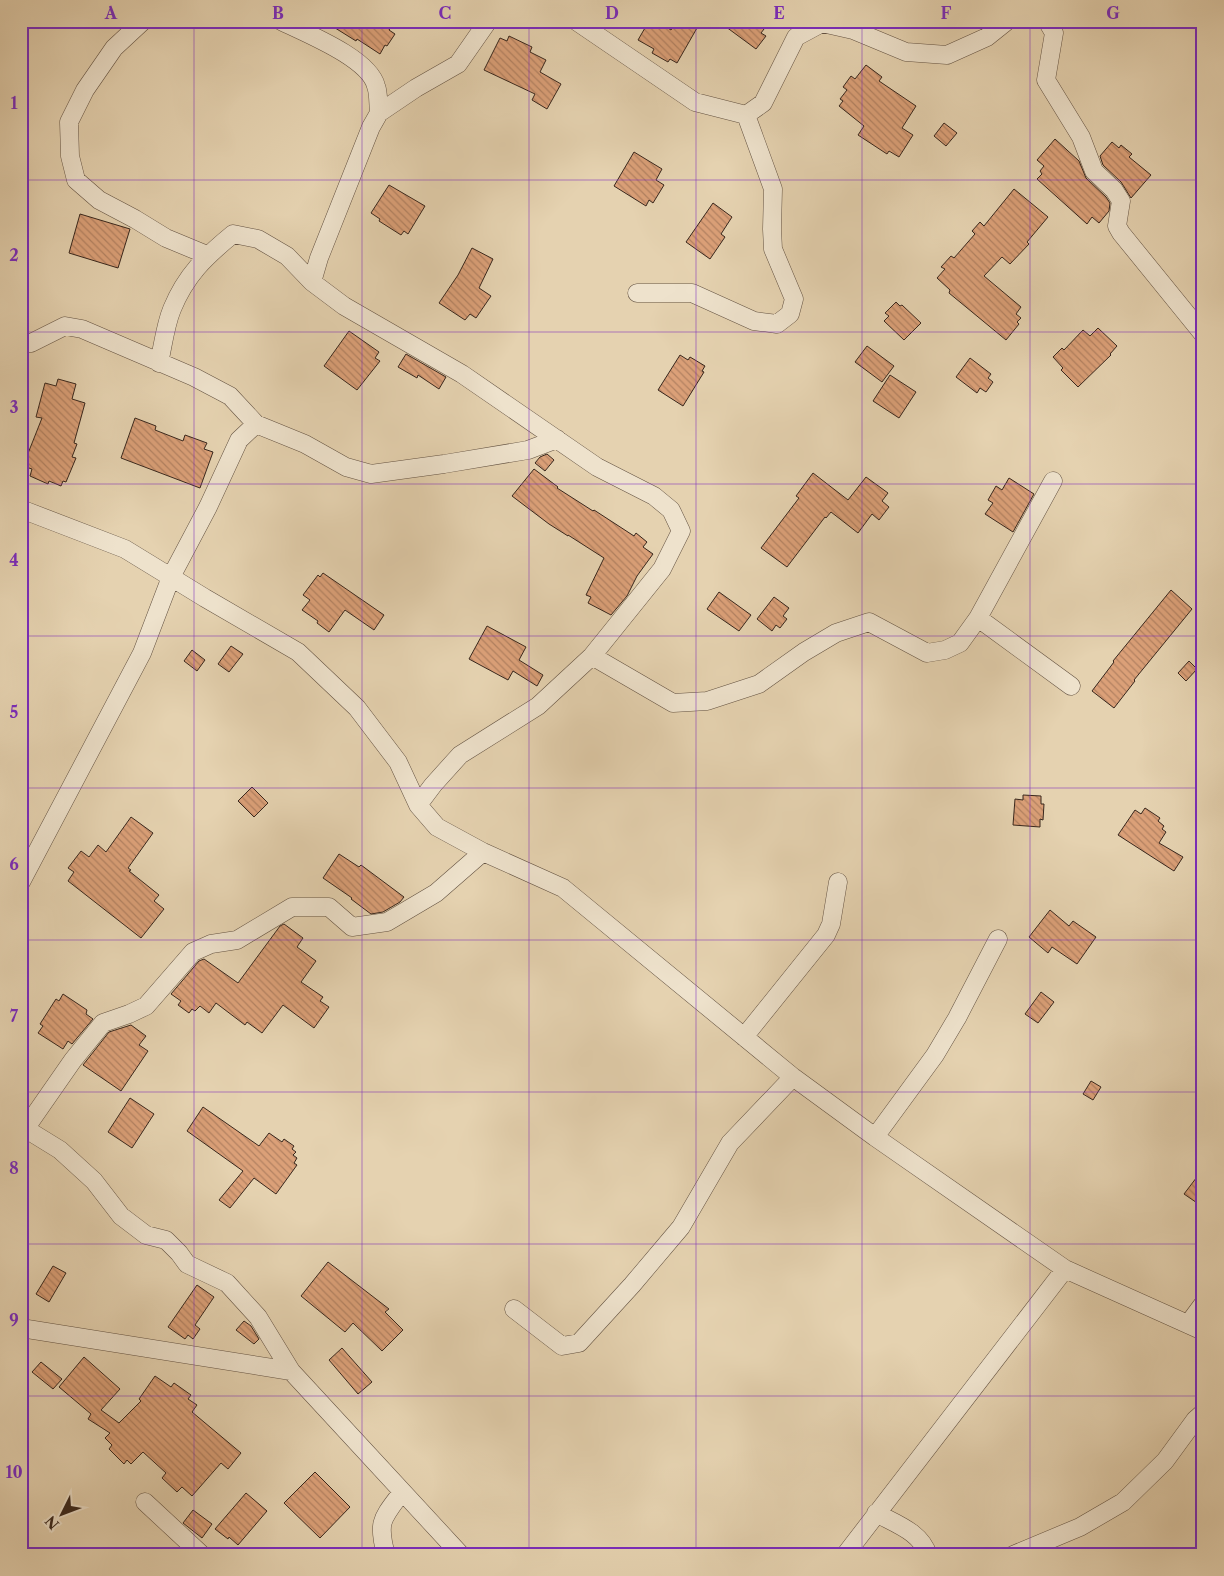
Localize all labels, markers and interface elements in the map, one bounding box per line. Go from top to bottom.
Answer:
text: A [104,3,118,23]
text: B [272,3,284,23]
text: C [439,3,451,23]
text: D [605,3,619,23]
text: E [773,3,785,23]
text: F [941,3,952,23]
text: G [1106,3,1120,23]
text: 1 [10,93,18,113]
text: 2 [9,245,19,265]
text: 3 [9,397,19,417]
text: 4 [9,550,19,570]
text: 5 [10,702,19,722]
text: 6 [9,854,19,874]
text: 7 [10,1006,19,1026]
text: 8 [9,1158,19,1178]
text: 9 [9,1310,19,1330]
text: 10 [5,1462,23,1482]
north arrow [38,1488,88,1538]
text: N [42,1512,63,1533]

